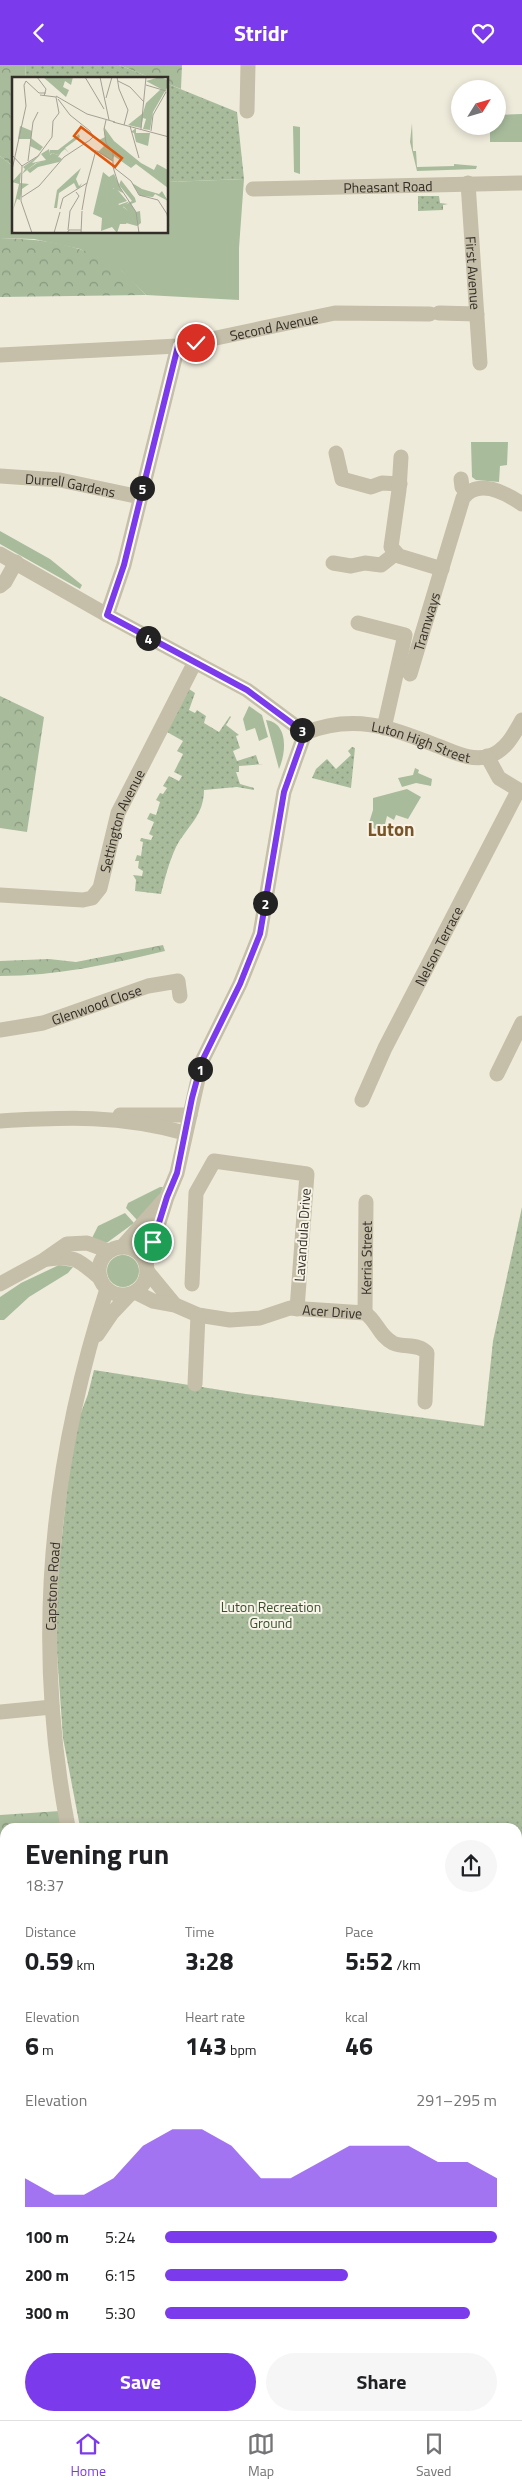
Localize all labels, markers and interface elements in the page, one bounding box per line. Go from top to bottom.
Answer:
text: Stridr [234,16,288,50]
icon: back [25,19,53,47]
icon: heart [469,19,497,47]
inset map [12,77,169,234]
north arrow [451,80,506,135]
map controls [451,80,506,135]
street label: Pheasant Road [343,174,433,197]
street label: First Avenue [461,235,487,310]
street label: Second Avenue [227,306,320,345]
pin [175,322,217,364]
icon: check [182,329,210,357]
street label: Durrell Gardens [24,467,118,502]
pin: 5 [130,475,154,501]
text: 5 [139,478,146,499]
street label: Tramways [407,589,445,653]
pin: 4 [136,625,160,651]
text: 4 [145,628,152,649]
street label: Luton High Street [370,715,473,767]
pin: 3 [290,717,314,743]
text: 3 [299,720,306,741]
street label: Settington Avenue [94,765,149,875]
district label: Luton [367,814,415,843]
pin: 2 [252,891,278,915]
text: 2 [262,893,269,914]
street label: Nelson Terrace [409,902,467,989]
street label: Glenwood Close [48,979,144,1030]
pin: 1 [188,1057,212,1081]
text: 1 [197,1059,204,1080]
street label: Lavandula Drive [288,1188,316,1282]
pin [132,1221,174,1263]
street label: Kerria Street [355,1221,376,1295]
icon: arrive [139,1228,167,1256]
street label: Acer Drive [302,1298,363,1323]
street label: Capstone Road [39,1541,65,1631]
park label: Luton Recreation Ground [221,1596,321,1633]
text: Evening run [25,1832,169,1875]
button: share [445,1840,497,1892]
text: 18:37 [25,1873,64,1897]
text: Distance [25,1921,76,1942]
text: Time [185,1921,214,1942]
text: Pace [345,1921,373,1942]
text: 0.59 [25,1942,73,1980]
text: 3:28 [185,1942,233,1980]
text: 5:52 [345,1942,393,1980]
text: km [73,1954,95,1975]
text: /km [393,1954,421,1975]
text: Elevation [25,2006,79,2027]
text: Heart rate [185,2006,245,2027]
text: kcal [345,2006,368,2027]
text: 6 [25,2027,39,2065]
text: 143 [185,2027,227,2065]
text: 46 [345,2027,373,2065]
text: m [39,2039,54,2060]
text: bpm [227,2039,257,2060]
text: Elevation [25,2088,87,2112]
text: 291–295 m [416,2088,497,2112]
text: 100 m [25,2225,69,2249]
text: 5:24 [105,2225,135,2249]
text: 200 m [25,2263,69,2287]
text: 6:15 [105,2263,135,2287]
text: 300 m [25,2301,69,2325]
text: 5:30 [105,2301,135,2325]
button: Save [25,2353,256,2411]
button: Share [266,2353,497,2411]
tab: Home [70,2430,106,2481]
tab: Map [247,2430,275,2481]
tab: Saved [416,2430,452,2481]

